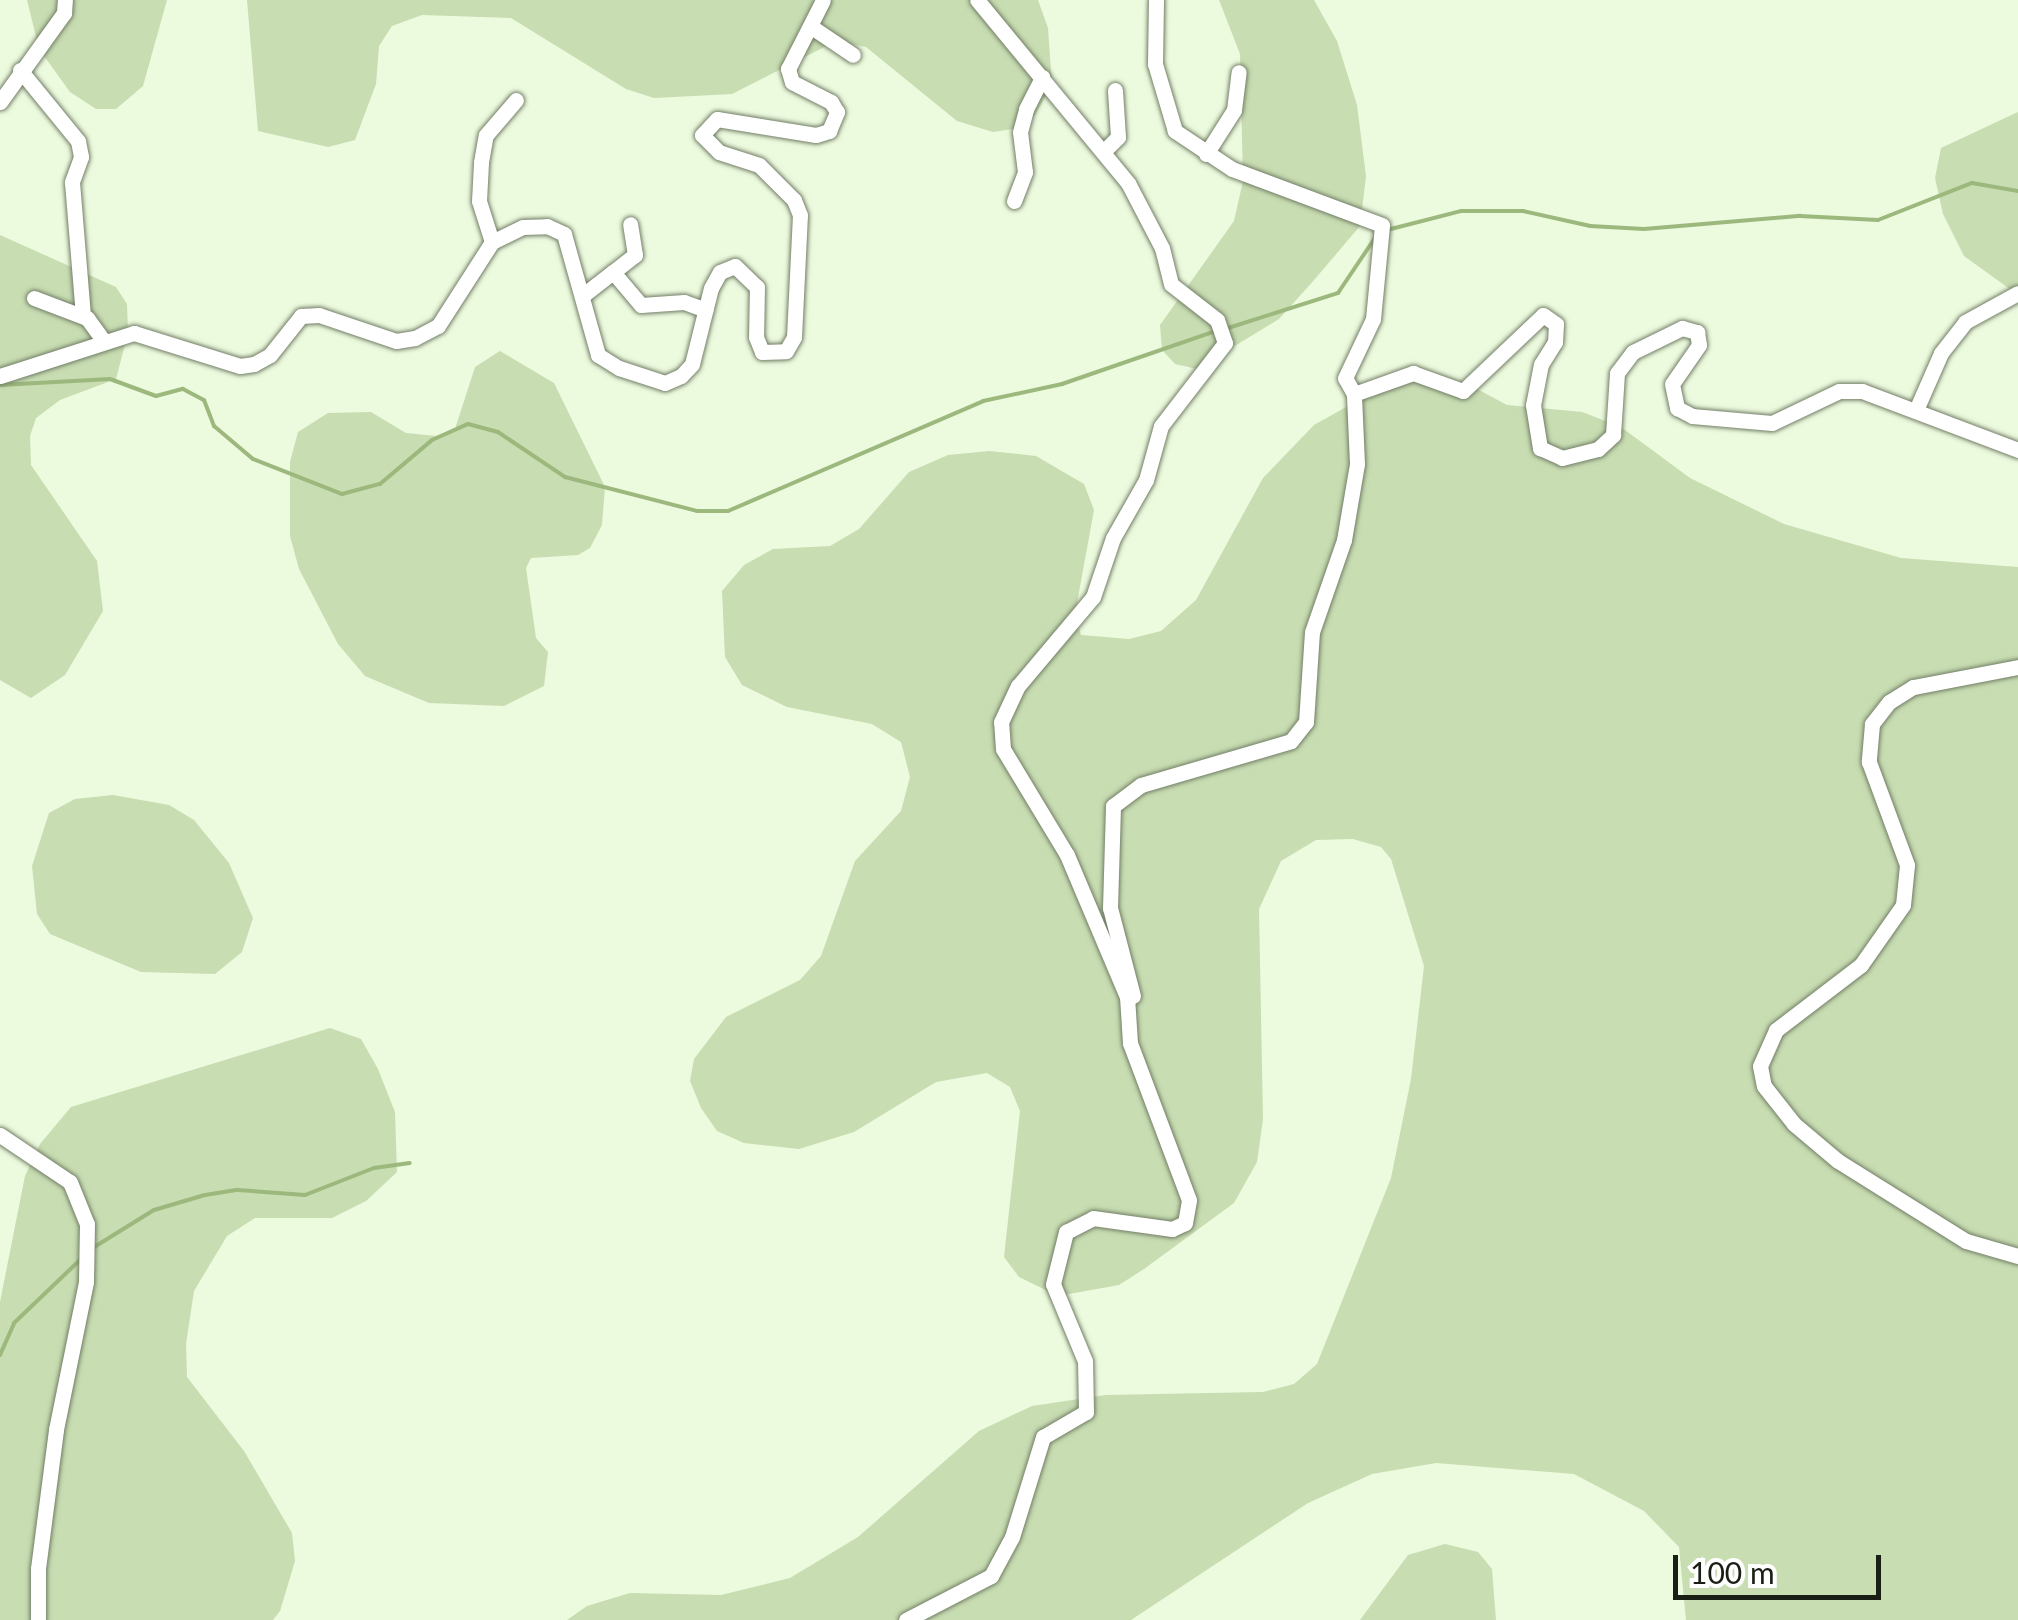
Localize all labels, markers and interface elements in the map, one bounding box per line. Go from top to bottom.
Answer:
scale bar [1678,1535,1886,1597]
text: 100 m [1690,1554,1775,1590]

